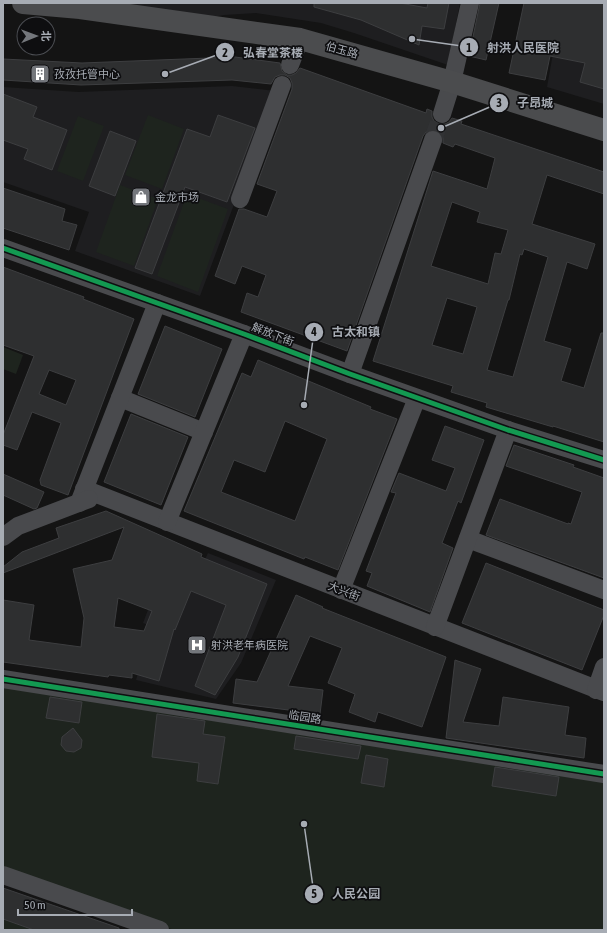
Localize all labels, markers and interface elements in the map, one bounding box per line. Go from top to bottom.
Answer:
north arrow [16,16,56,56]
text: 北 [40,30,52,41]
callout: 射洪人民医院 [459,35,567,59]
callout: 弘春堂茶楼 [215,40,311,64]
street label: 伯玉路 [324,40,360,60]
text: 1 [466,41,472,55]
text: 射洪人民医院 [487,41,559,55]
text: 2 [222,46,228,60]
text: 弘春堂茶楼 [243,46,303,60]
building icon: 孜孜托管中心 [29,63,51,85]
place label: 孜孜托管中心 [54,68,120,80]
callout: 子昂城 [489,91,561,115]
text: 3 [496,96,502,110]
text: 子昂城 [517,96,553,110]
shop icon: 金龙市场 [130,186,152,208]
place label: 金龙市场 [155,191,199,203]
callout: 古太和镇 [304,320,388,344]
street label: 解放下街 [250,321,296,347]
text: 4 [310,325,317,339]
text: 古太和镇 [332,325,380,339]
street label: 大兴街 [326,579,362,603]
hospital icon: 射洪老年病医院 [186,634,208,656]
place label: 射洪老年病医院 [211,639,288,651]
street label: 临园路 [288,708,322,726]
callout: 人民公园 [304,882,388,906]
text: 5 [311,887,317,901]
text: 人民公园 [332,887,380,901]
scale bar [18,891,132,917]
text: 50 m [24,898,46,912]

